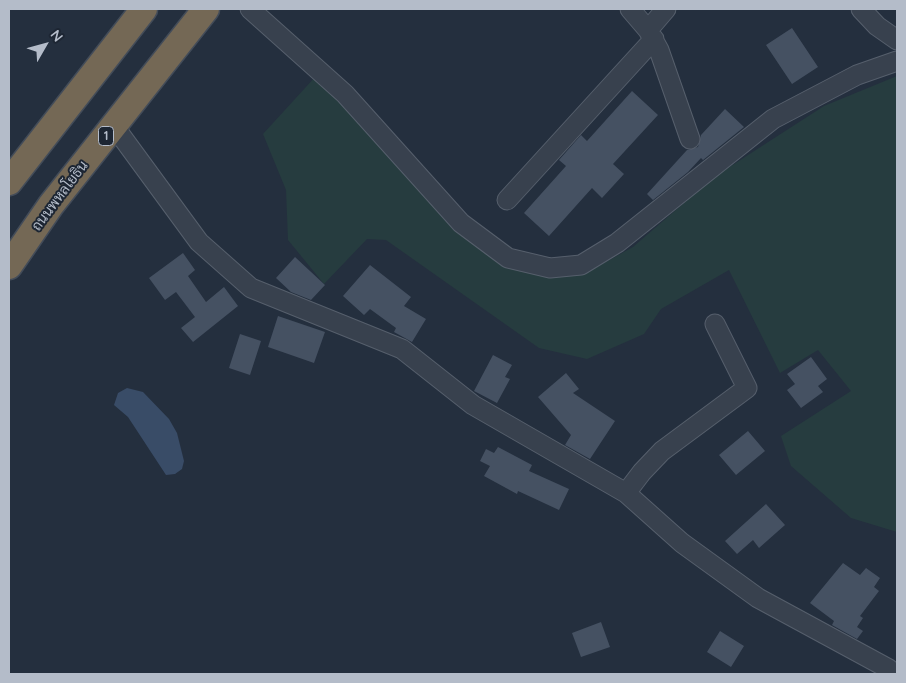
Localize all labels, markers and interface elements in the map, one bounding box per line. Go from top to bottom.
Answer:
north arrow [20,20,70,70]
text: N [47,26,67,45]
road number: 1 [98,126,114,146]
street label: ถนนพหลโยธิน [28,158,92,234]

